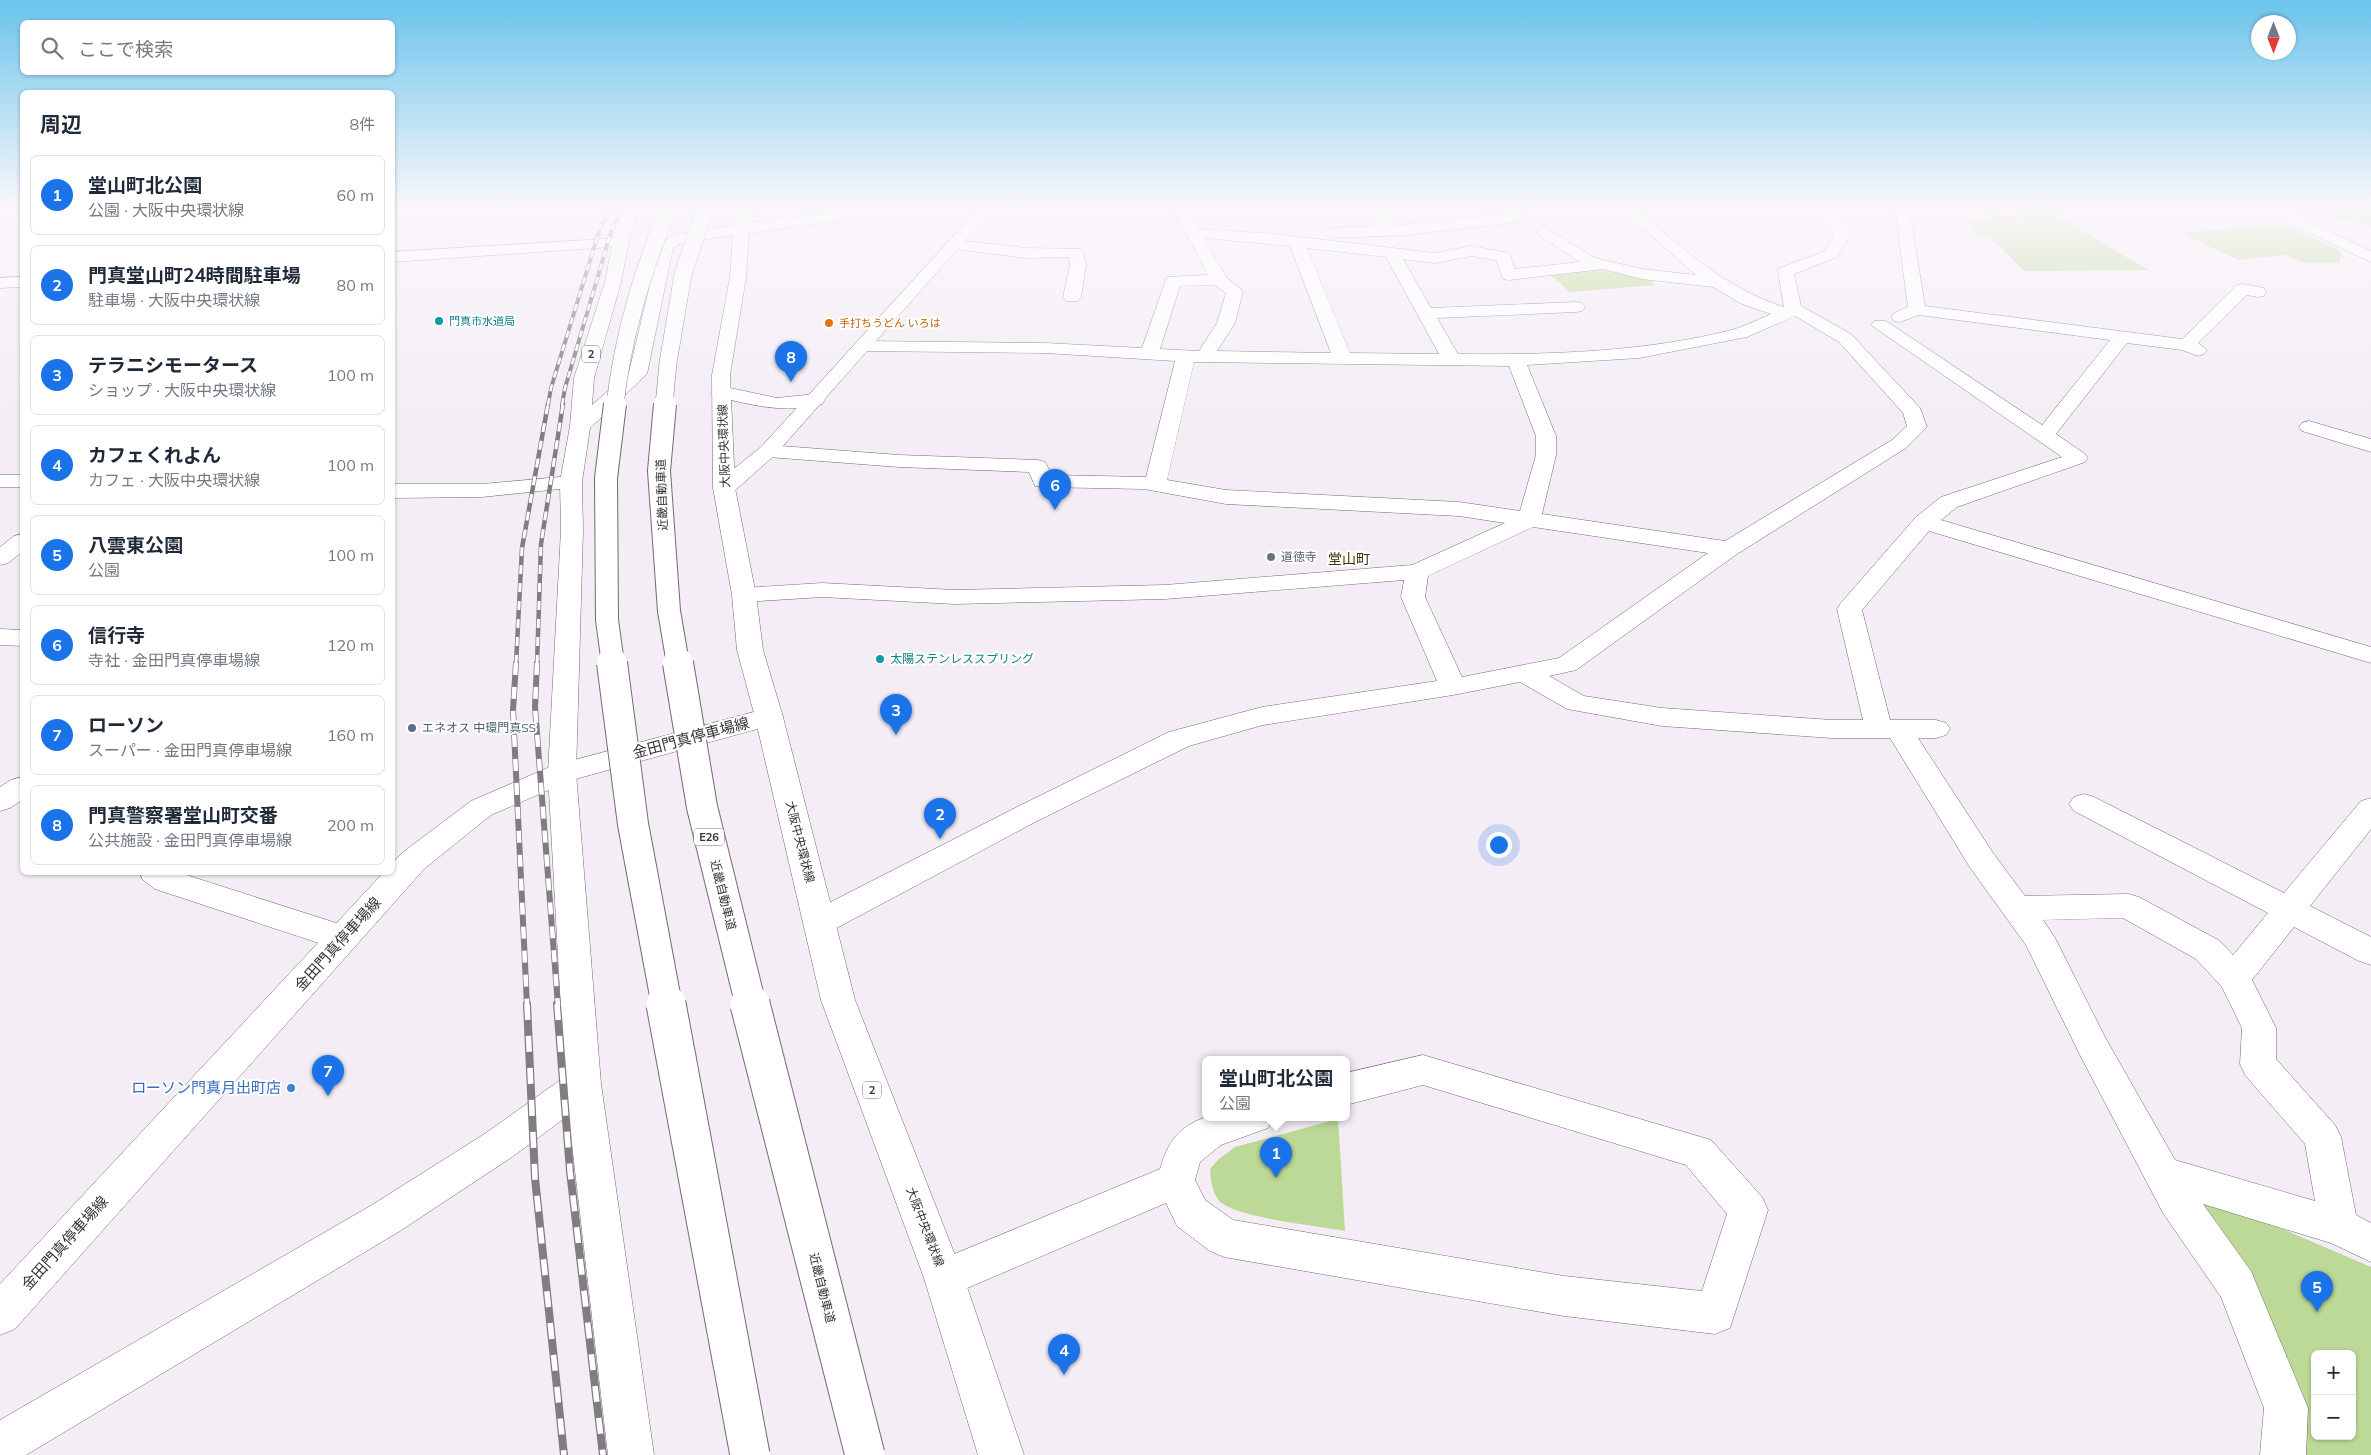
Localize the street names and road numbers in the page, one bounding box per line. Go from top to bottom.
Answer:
road number: 2 [582,346,600,362]
street label: 大阪中央環状線 [715,404,732,488]
street label: 近畿自動車道 [653,459,670,531]
street label: 金田門真停車場線 [630,713,751,762]
street label: 大阪中央環状線 [783,799,818,884]
road number: E26 [694,829,724,846]
street label: 近畿自動車道 [707,858,739,932]
street label: 金田門真停車場線 [290,893,385,995]
road number: 2 [863,1082,881,1098]
street label: 大阪中央環状線 [903,1185,948,1269]
street label: 金田門真停車場線 [17,1192,112,1294]
street label: 近畿自動車道 [806,1251,838,1325]

